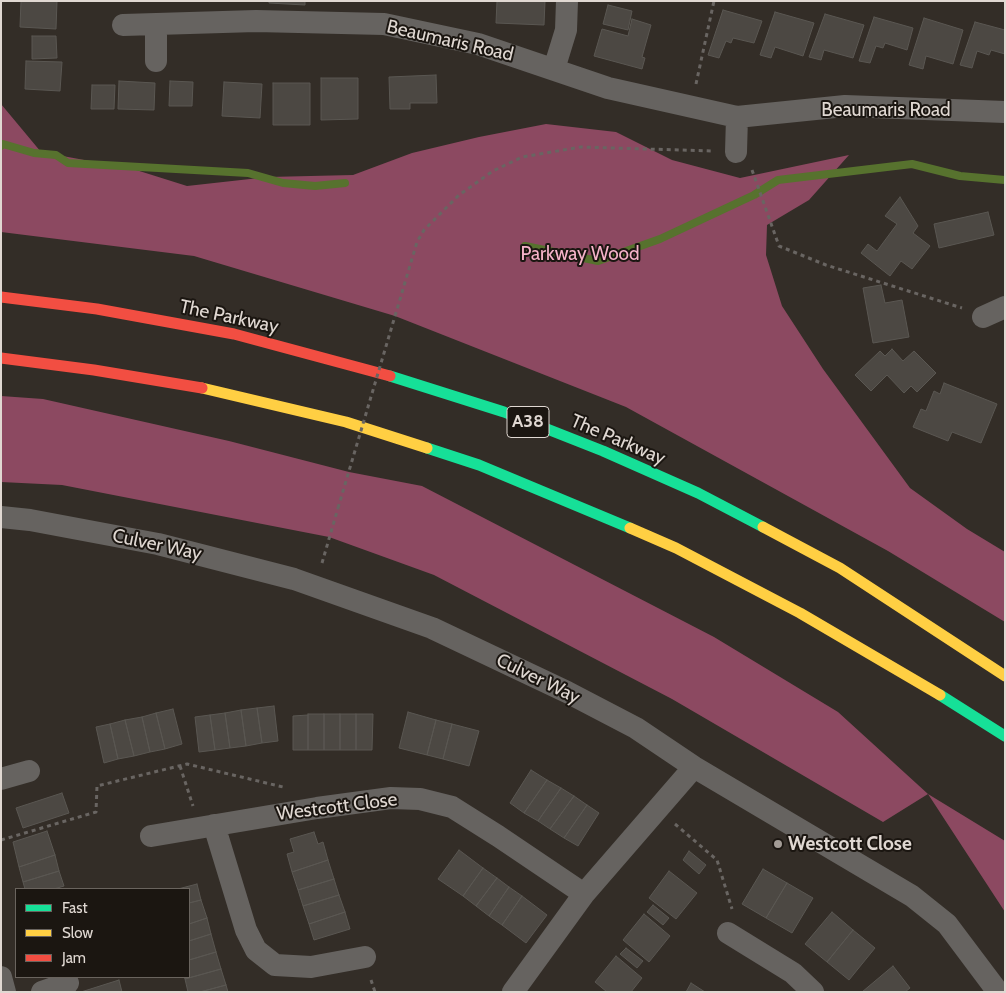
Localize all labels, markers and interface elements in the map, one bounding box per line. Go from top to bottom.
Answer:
street label: Beaumaris Road [384,15,516,67]
street label: Beaumaris Road [821,99,951,121]
park label: Parkway Wood [520,243,640,265]
street label: The Parkway [177,295,281,339]
road number: A38 [507,407,549,438]
street label: The Parkway [567,410,669,470]
street label: Culver Way [110,524,204,566]
street label: Culver Way [492,649,584,709]
street label: Westcott Close [275,788,399,826]
place label: Westcott Close [788,833,912,855]
marker: Westcott Close [772,838,784,850]
legend [15,888,190,978]
text: Fast [62,899,87,917]
text: Slow [62,924,93,942]
text: Jam [62,949,86,967]

